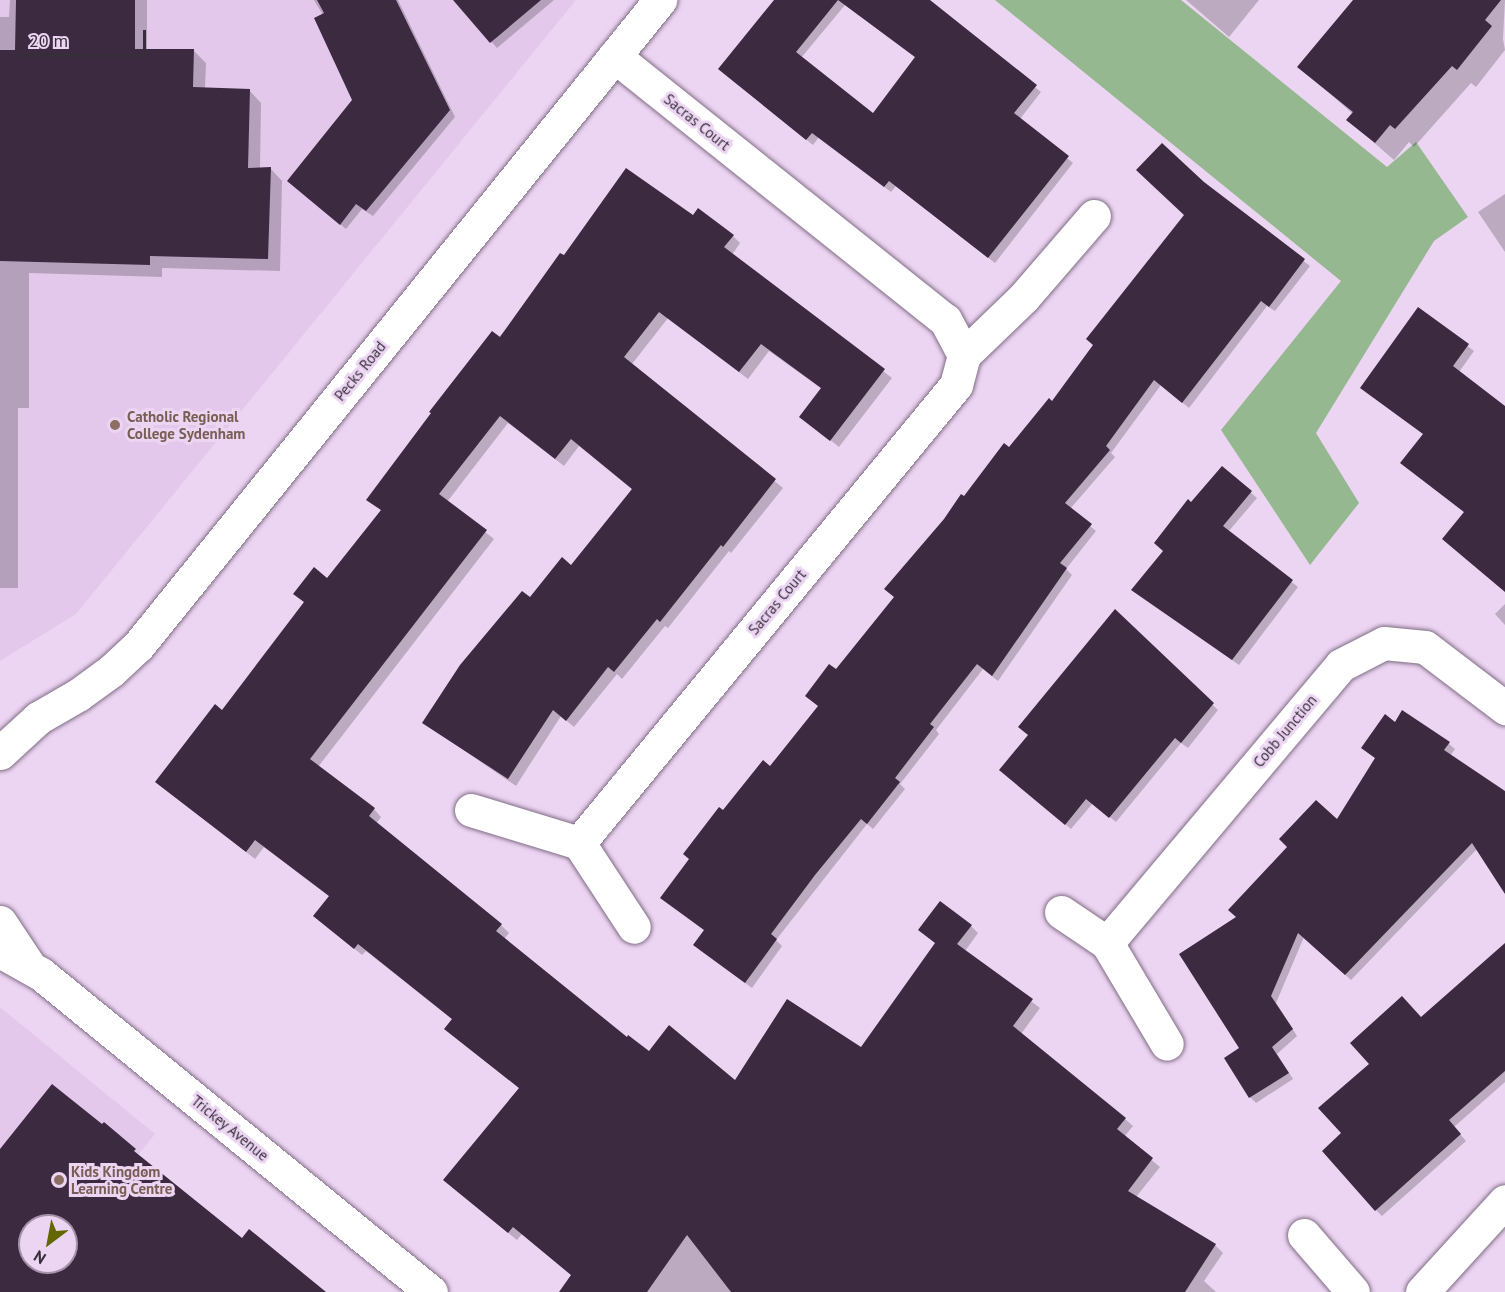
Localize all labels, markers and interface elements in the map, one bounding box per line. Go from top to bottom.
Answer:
scale bar [21,18,148,56]
text: 20 m [29,29,68,52]
street label: Sacras Court [660,90,734,154]
street label: Pecks Road [331,338,389,404]
place label: Catholic Regional College Sydenham [127,407,245,442]
marker: Catholic Regional College Sydenham [108,418,122,432]
street label: Sacras Court [744,566,810,638]
street label: Cobb Junction [1249,691,1321,771]
street label: Trickey Avenue [188,1091,272,1165]
place label: Kids Kingdom Learning Centre [71,1162,172,1197]
marker: Kids Kingdom Learning Centre [52,1173,66,1187]
north arrow [18,1214,78,1274]
text: N [30,1246,49,1269]

